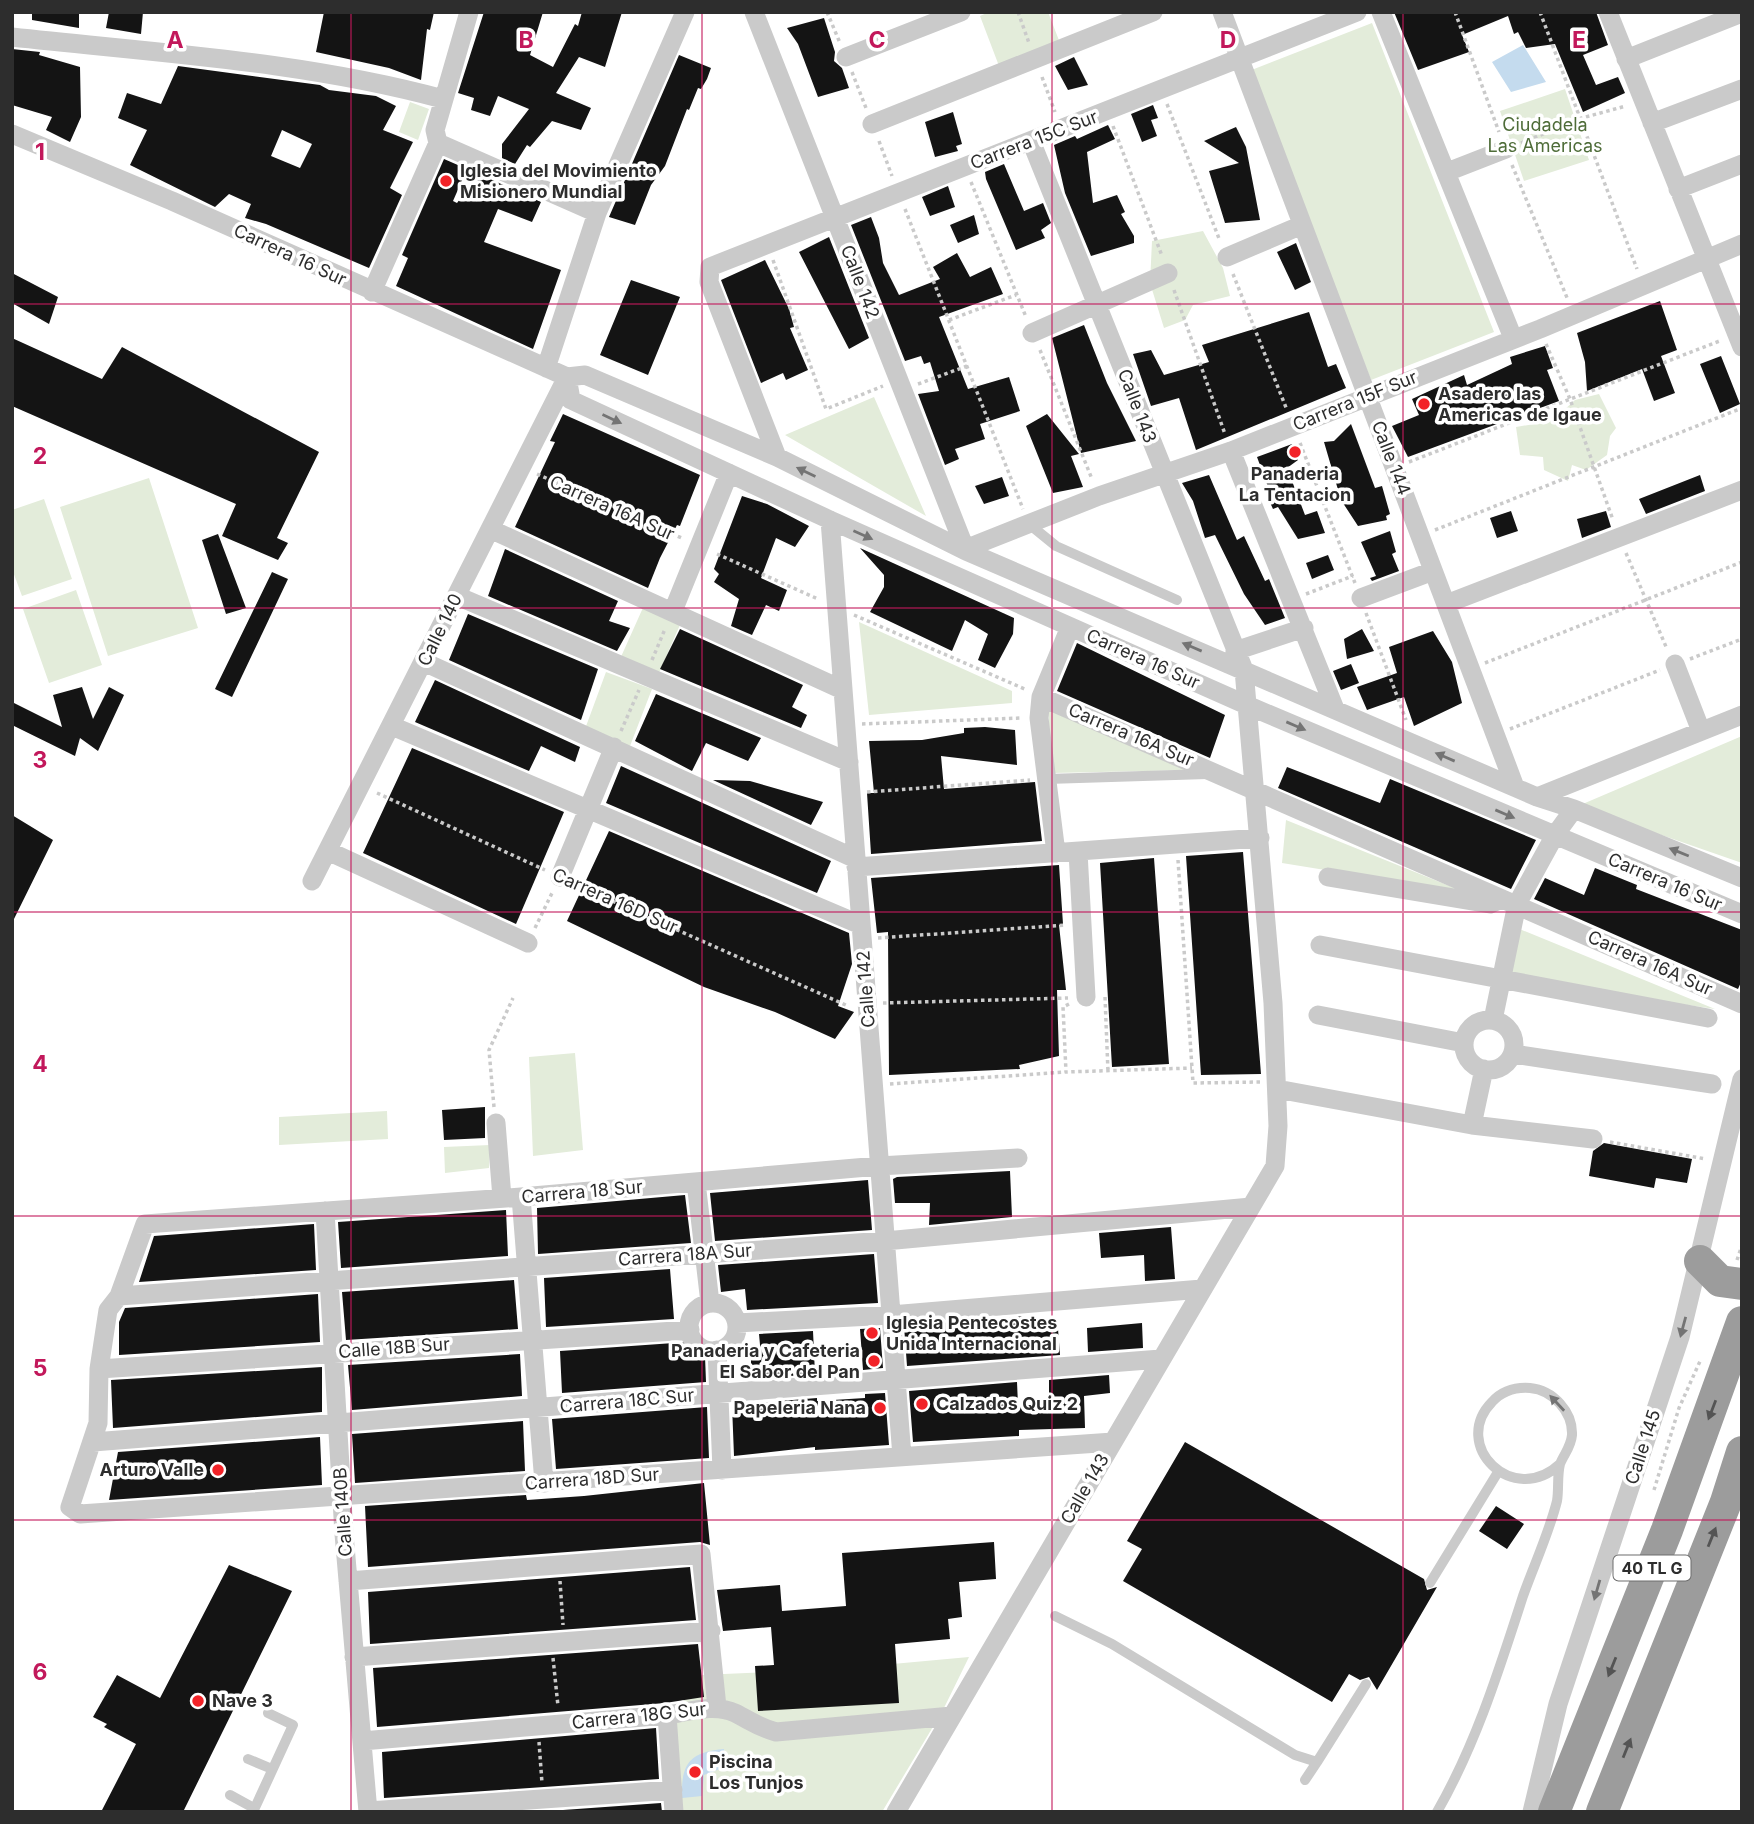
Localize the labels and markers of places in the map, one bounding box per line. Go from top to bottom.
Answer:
place label: Iglesia del Movimiento Misionero Mundial [460,160,657,202]
marker: Iglesia del Movimiento Misionero Mundial [438,173,454,189]
place label: Asadero las Americas de Igaue [1438,383,1602,425]
marker: Asadero las Americas de Igaue [1416,396,1432,412]
marker: Panaderia La Tentacion [1287,444,1303,460]
place label: Panaderia La Tentacion [1239,463,1351,505]
place label: Iglesia Pentecostes Unida Internacional [886,1312,1057,1354]
marker: Iglesia Pentecostes Unida Internacional [864,1325,880,1341]
place label: Panaderia y Cafeteria El Sabor del Pan [671,1340,860,1382]
marker: Panaderia y Cafeteria El Sabor del Pan [866,1353,882,1369]
place label: Calzados Quiz 2 [936,1393,1078,1414]
marker: Calzados Quiz 2 [914,1396,930,1412]
place label: Papeleria Nana [734,1397,866,1418]
marker: Papeleria Nana [872,1400,888,1416]
place label: Arturo Valle [100,1459,204,1480]
marker: Arturo Valle [210,1462,226,1478]
place label: Nave 3 [212,1690,273,1711]
marker: Nave 3 [190,1693,206,1709]
place label: Piscina Los Tunjos [709,1751,804,1793]
marker: Piscina Los Tunjos [687,1764,703,1780]

